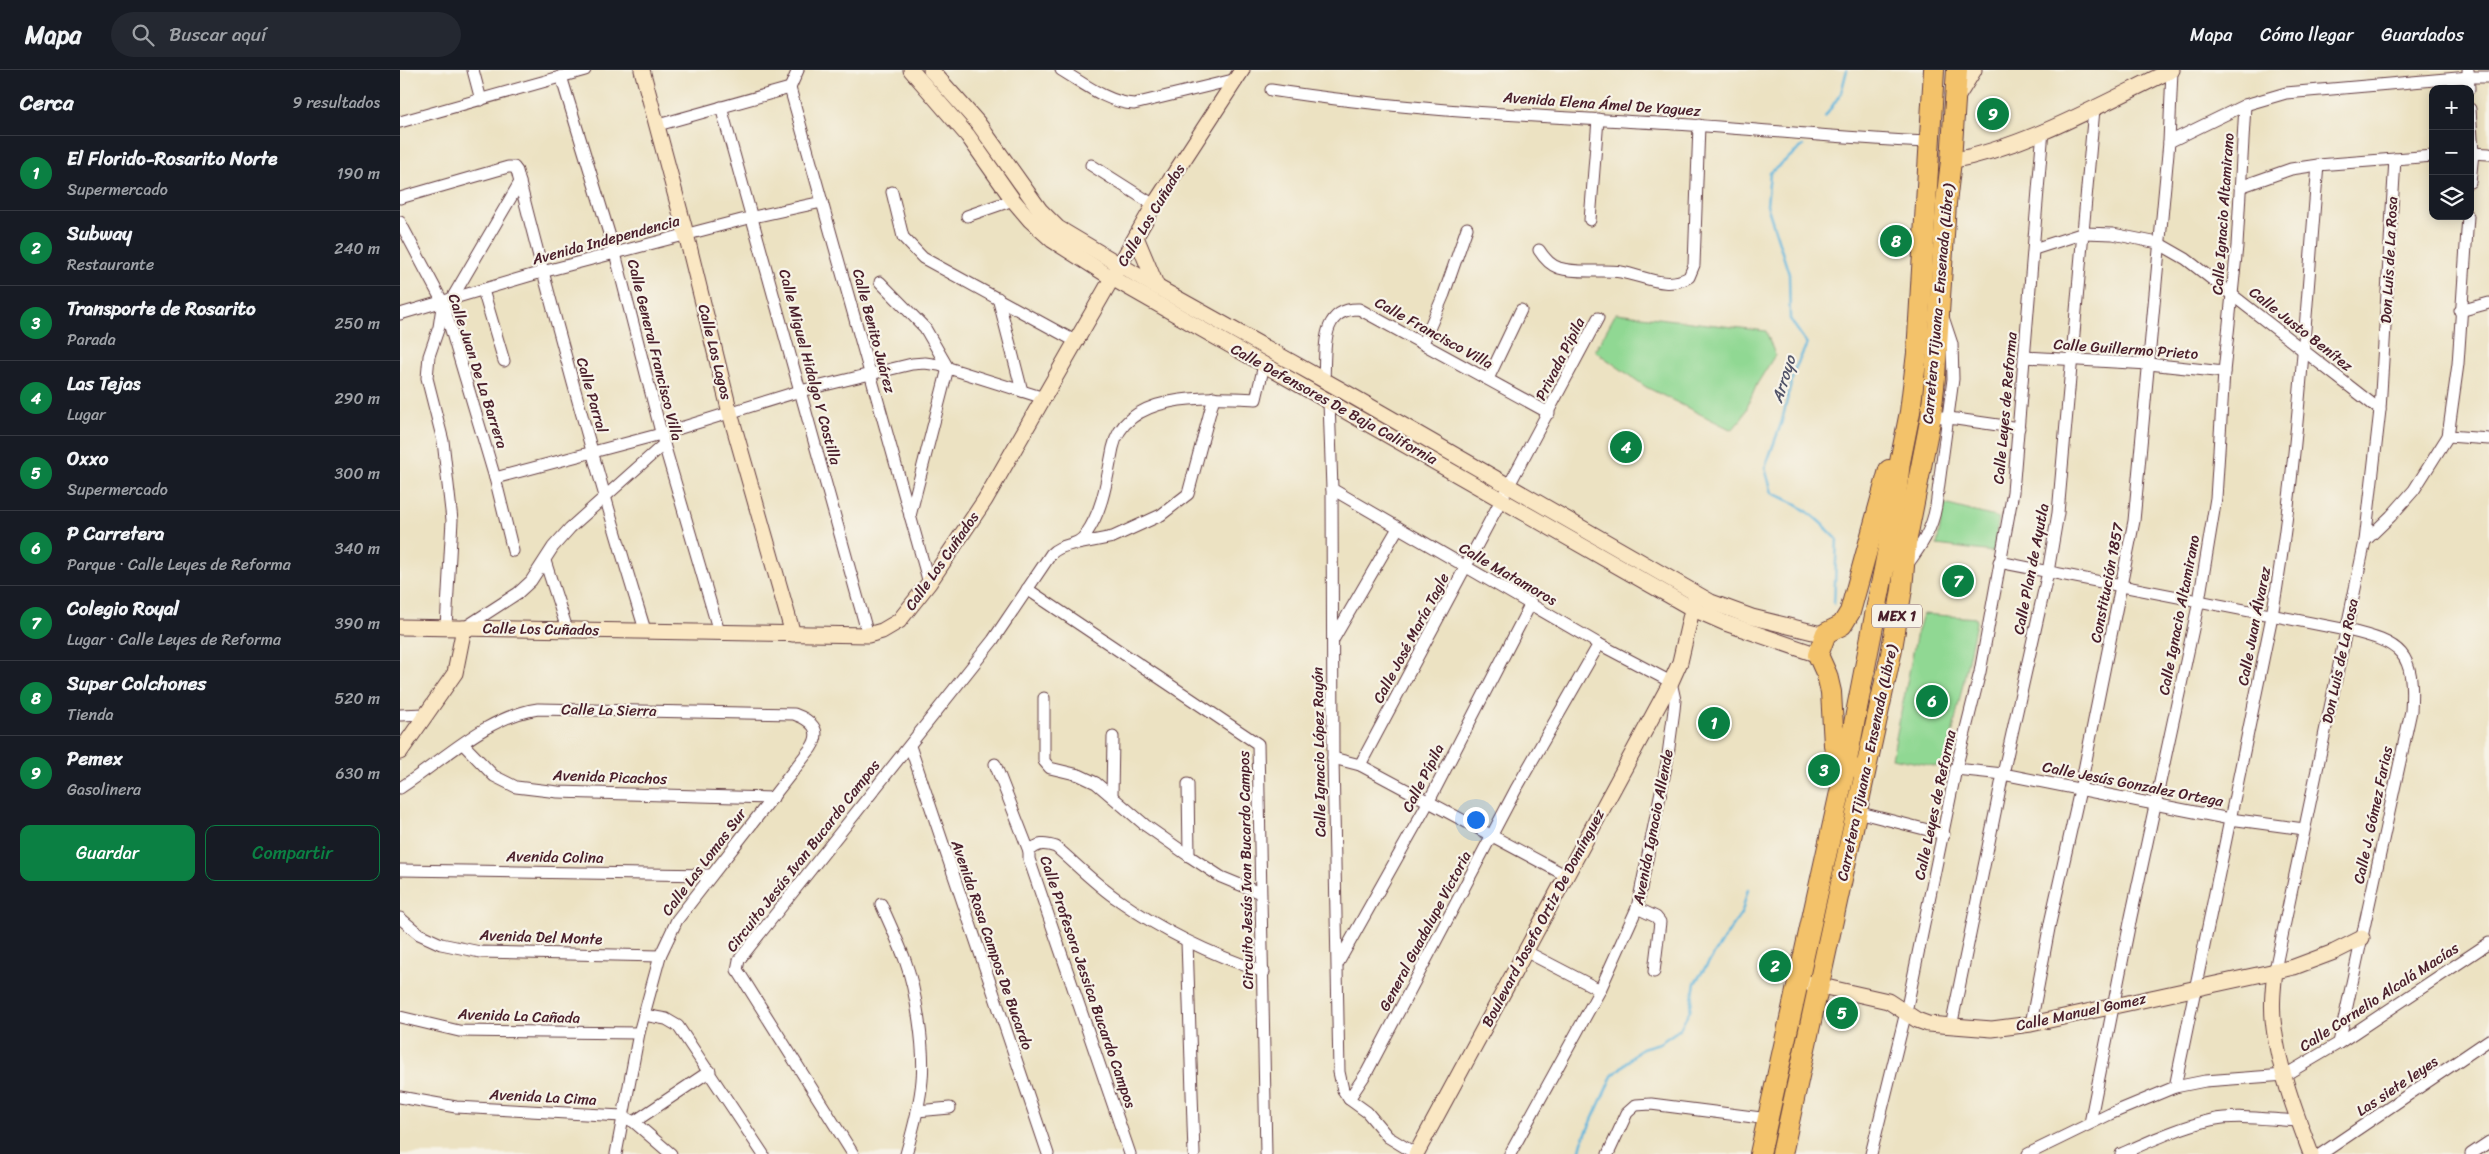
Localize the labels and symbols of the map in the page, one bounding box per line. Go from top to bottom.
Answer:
street label: Avenida Elena Ámel De Yaguez [1501,84,1702,124]
pin: 9 [1977,95,2009,133]
street label: Calle Ignacio Altamirano [2204,132,2242,296]
street label: Calle Los Cuñados [1110,158,1192,272]
street label: Carretera Tijuana - Ensenada (Libre) [1915,182,1961,425]
street label: Don Luis de La Rosa [2373,195,2405,324]
street label: Avenida Independencia [528,208,683,272]
pin: 8 [1880,222,1912,260]
street label: Calle General Francisco Villa [620,256,690,444]
street label: Calle Miguel Hidalgo Y Costilla [771,266,849,468]
street label: Calle Benito Juárez [845,266,903,397]
street label: Calle Justo Benítez [2243,280,2359,379]
street label: Calle Juan De La Barrera [441,290,515,452]
street label: Calle Francisco Villa [1370,290,1498,377]
street label: Calle Los Lagos [691,301,739,403]
street label: Privada Pípila [1528,312,1592,405]
street label: Calle Leyes de Reforma [1985,330,2025,485]
street label: Calle Guillermo Prieto [2053,331,2200,367]
street label: Calle Defensores De Baja California [1226,336,1443,472]
water label: Arroyo [1762,351,1805,407]
street label: Calle Parral [569,354,615,437]
pin: 4 [1610,428,1642,466]
street label: Calle Plan de Ayutla [2006,501,2057,637]
street label: Calle Los Cuñados [898,506,986,616]
street label: Constitución 1857 [2083,520,2132,645]
street label: Calle Ignacio Altamirano [2151,532,2207,697]
street label: Calle Matamoros [1454,535,1563,613]
pin: 7 [1942,562,1974,600]
street label: Calle Juan Álvarez [2230,563,2278,688]
street label: Calle José María Tagle [1366,568,1457,708]
street label: Don Luis de La Rosa [2314,596,2366,726]
road number: MEX 1 [1872,604,1922,628]
street label: Calle Los Cuñados [483,615,599,643]
street label: Carretera Tijuana - Ensenada (Libre) [1829,642,1905,883]
street label: Calle Ignacio López Rayón [1305,667,1333,837]
pin: 6 [1916,682,1948,720]
street label: Calle La Sierra [561,696,657,724]
pin: 1 [1698,704,1730,742]
street label: Calle Leyes de Reforma [1906,727,1964,882]
street label: Calle Pípila [1395,739,1452,817]
street label: Calle J. Gómez Farias [2346,744,2400,886]
street label: Avenida Ignacio Allende [1625,747,1681,908]
street label: Circuito Jesús Ivan Bucardo Campos [1231,750,1261,989]
pin: 3 [1808,751,1840,789]
street label: Circuito Jesús Ivan Bucardo Campos [719,754,887,958]
street label: Calle Jesús Gonzalez Ortega [2040,754,2226,814]
street label: Avenida Picachos [552,762,668,792]
street label: Calle Las Lomas Sur [655,802,754,922]
street label: Boulevard Josefa Ortiz De Domínguez [1474,803,1612,1032]
your location [1463,807,1489,833]
street label: Avenida Rosa Campos De Bucardo [943,835,1040,1054]
street label: Avenida Colina [505,843,604,871]
street label: General Guadalupe Victoria [1372,846,1479,1016]
street label: Calle Profesora Jessica Bucardo Campos [1032,852,1144,1113]
street label: Avenida Del Monte [478,922,603,952]
street label: Calle Cornelio Alcalá Macías [2294,935,2464,1059]
pin: 2 [1759,947,1791,985]
street label: Calle Manuel Gomez [2013,985,2149,1039]
pin: 5 [1826,994,1858,1032]
street label: Avenida La Cañada [456,1001,581,1031]
street label: Las siete leyes [2351,1048,2444,1123]
street label: Avenida La Cima [488,1081,598,1113]

